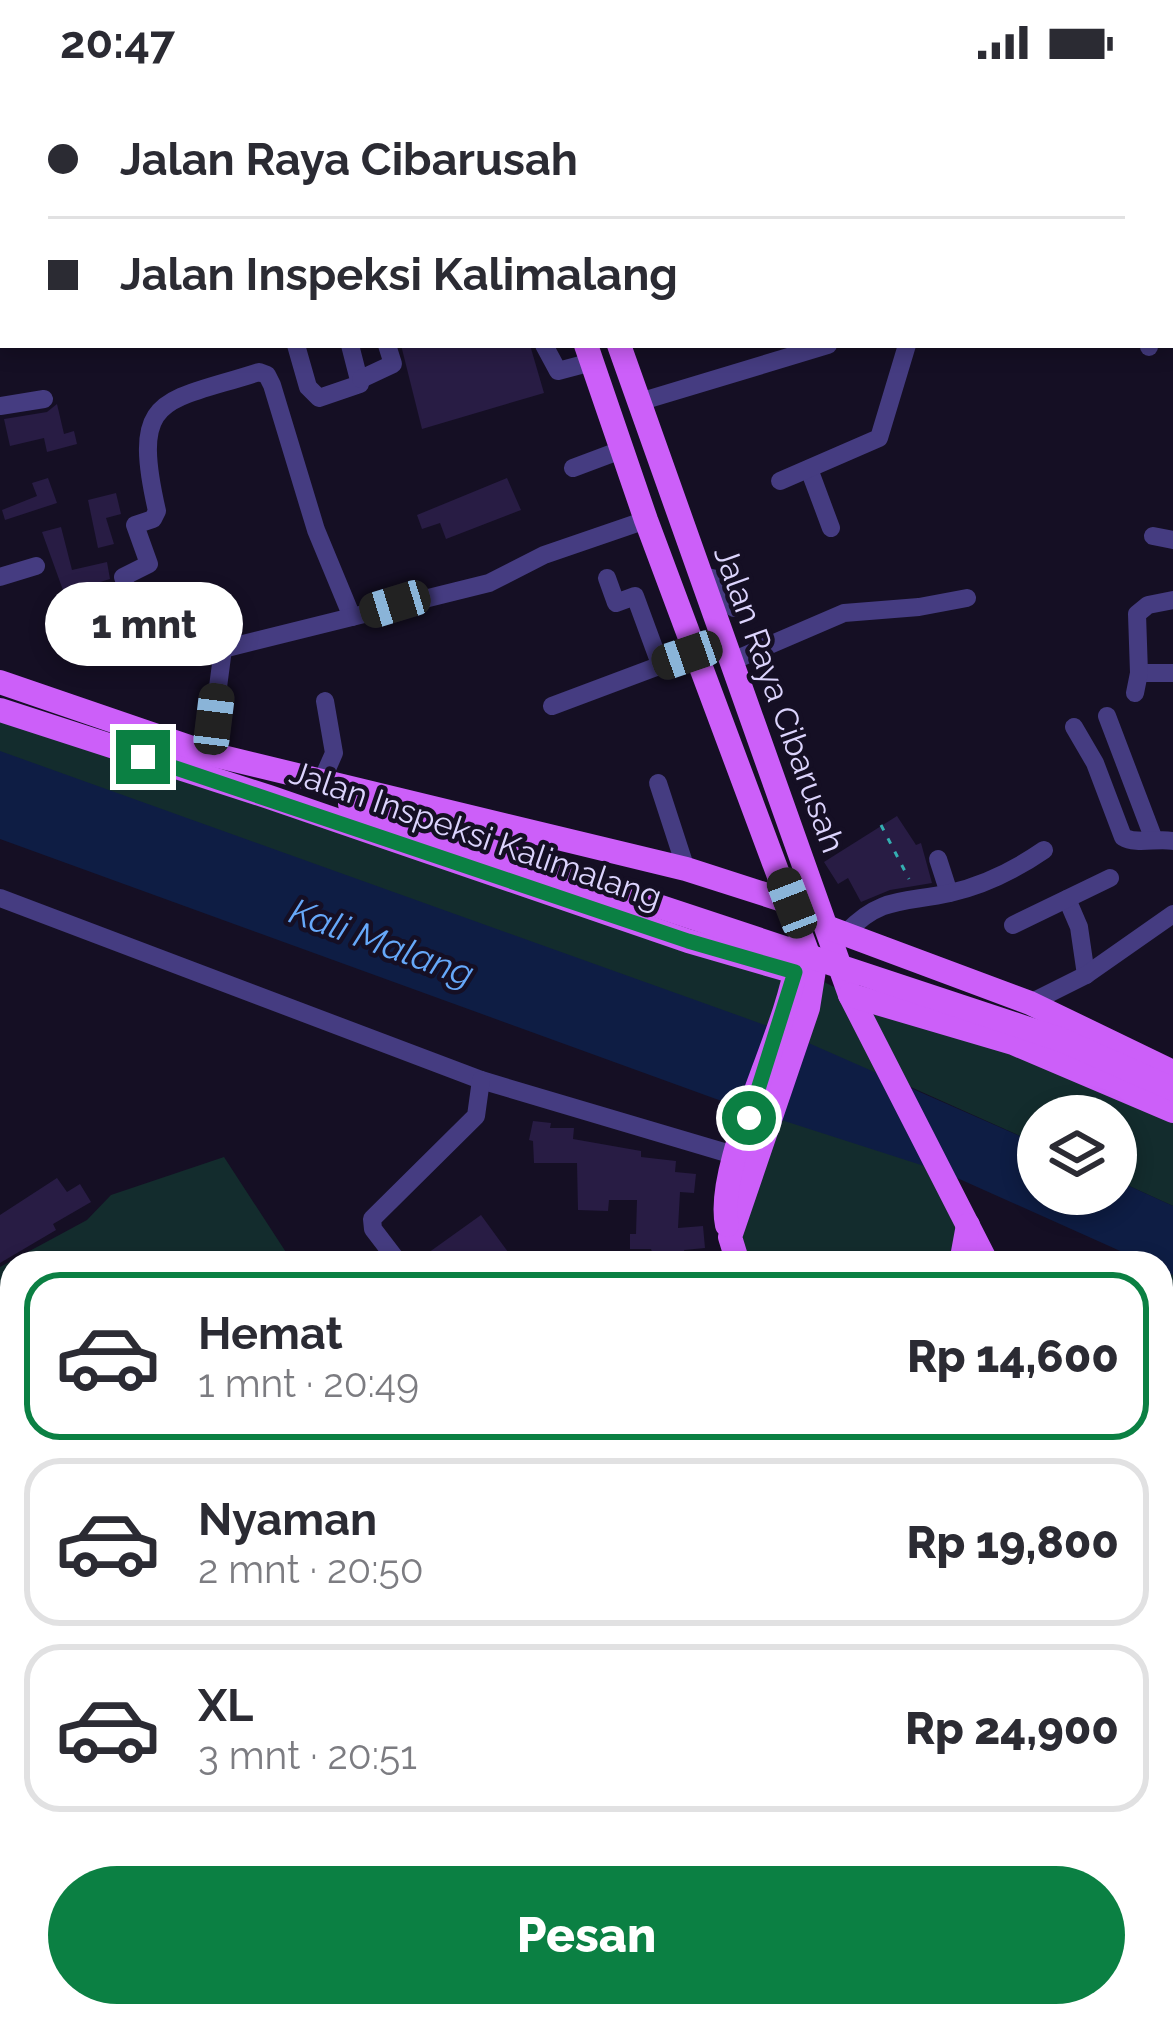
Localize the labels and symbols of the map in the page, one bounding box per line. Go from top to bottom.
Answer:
street label: Jalan Raya Cibarusah [706,541,853,858]
car [355,576,435,632]
callout: 1 mnt [44,583,242,667]
car [647,626,727,684]
car [192,681,236,757]
route end [116,730,170,784]
street label: Jalan Inspeksi Kalimalang [285,752,667,916]
car [762,863,822,943]
water label: Kali Malang [284,889,480,995]
route start [722,1091,776,1145]

